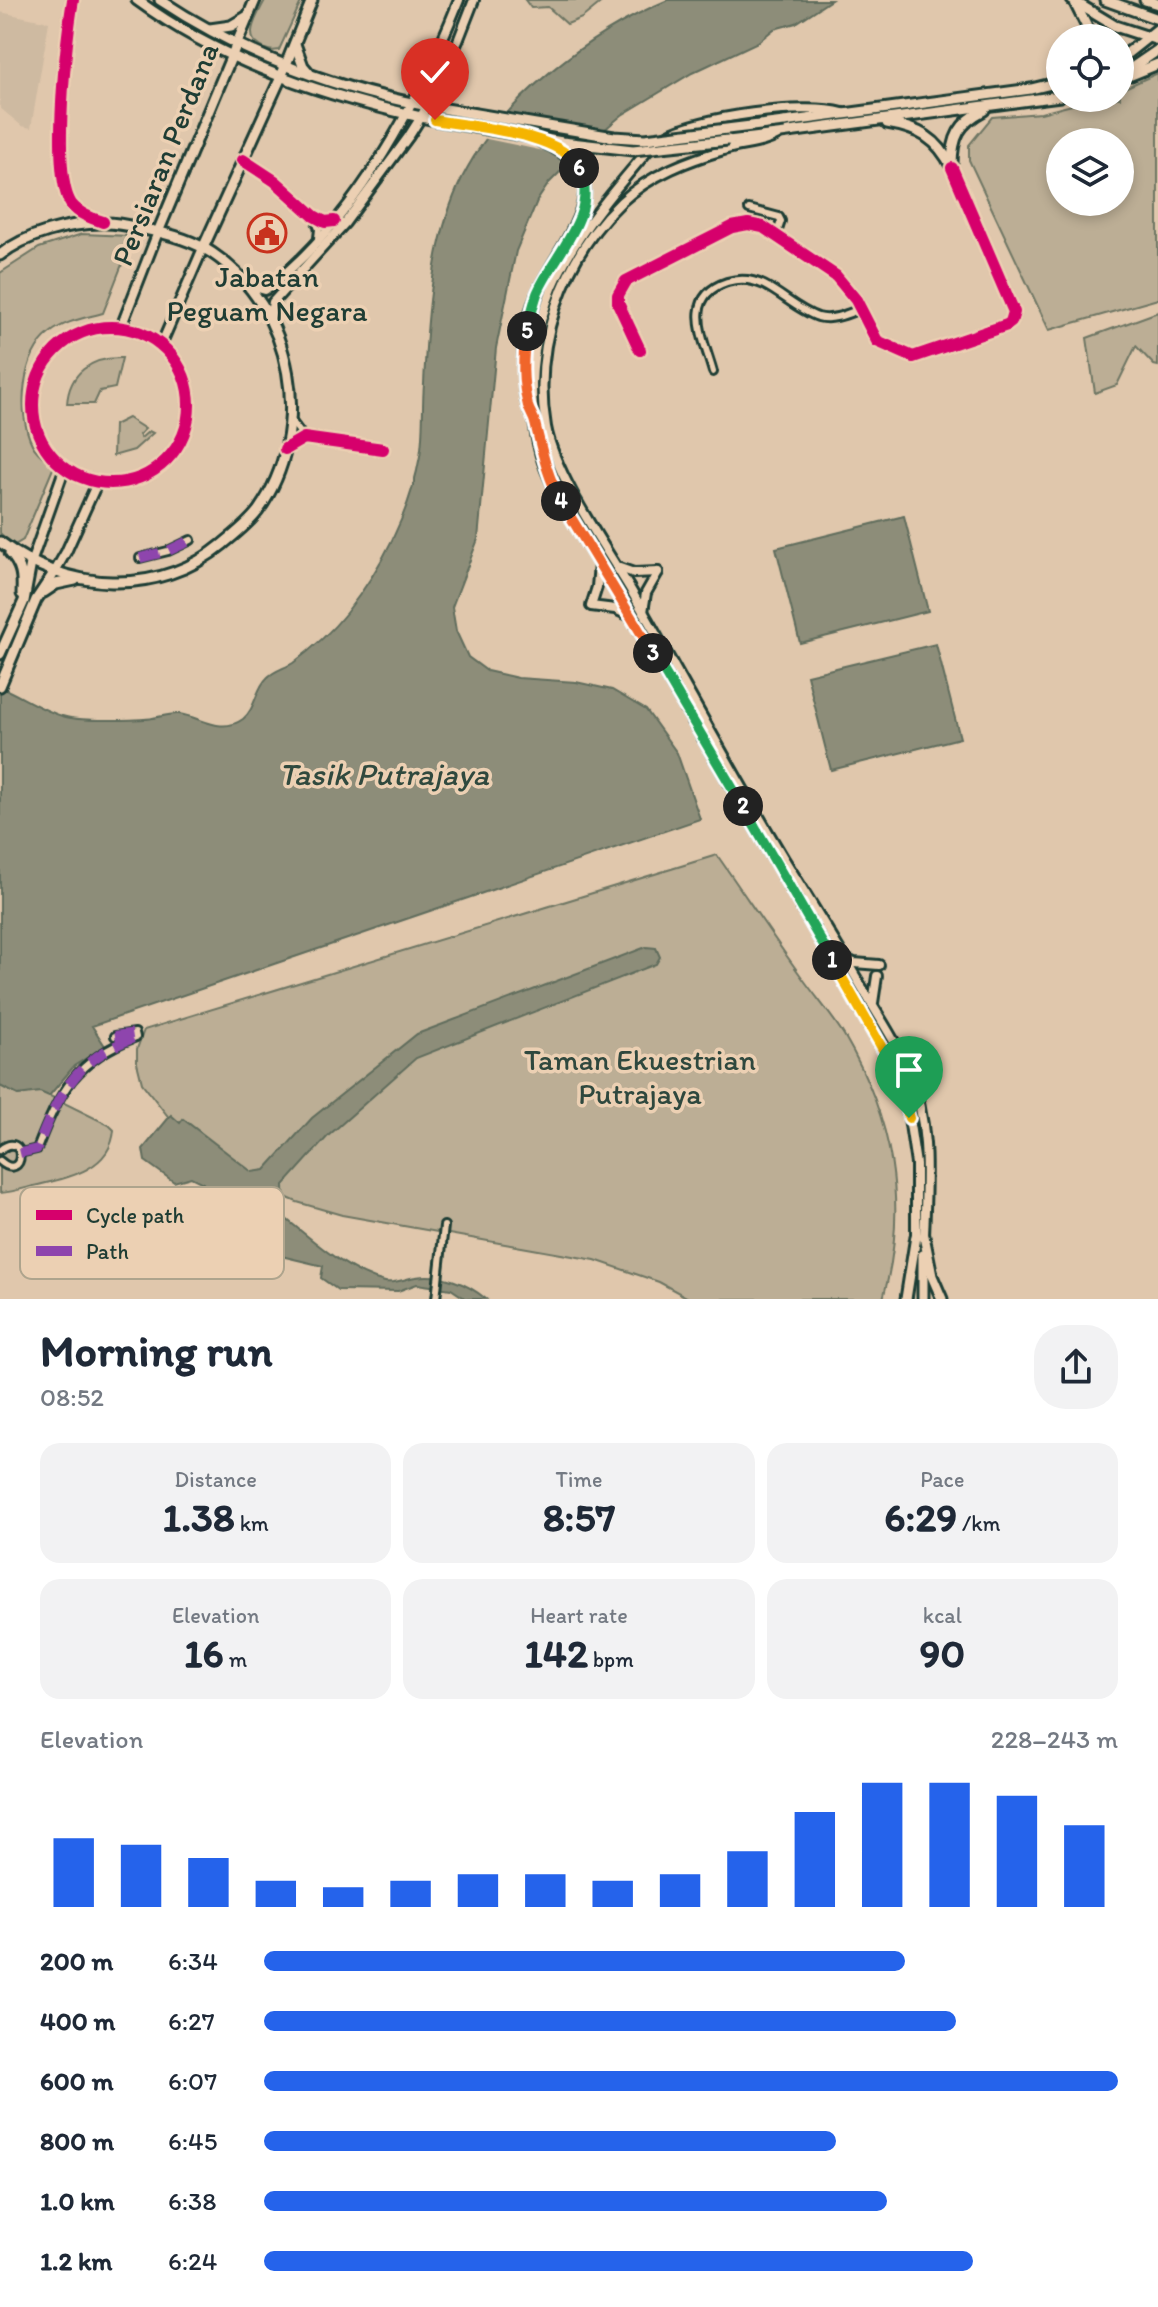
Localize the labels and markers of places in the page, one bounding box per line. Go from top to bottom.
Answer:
pin [401,38,469,120]
pin: 6 [559,148,599,188]
public building icon: Jabatan Peguam Negara [246,212,288,254]
place label: Jabatan Peguam Negara [167,258,368,329]
pin: 5 [507,311,547,351]
pin: 4 [541,481,581,521]
pin: 3 [633,633,673,673]
pin: 2 [723,786,763,826]
pin: 1 [812,940,852,980]
pin [875,1036,943,1118]

